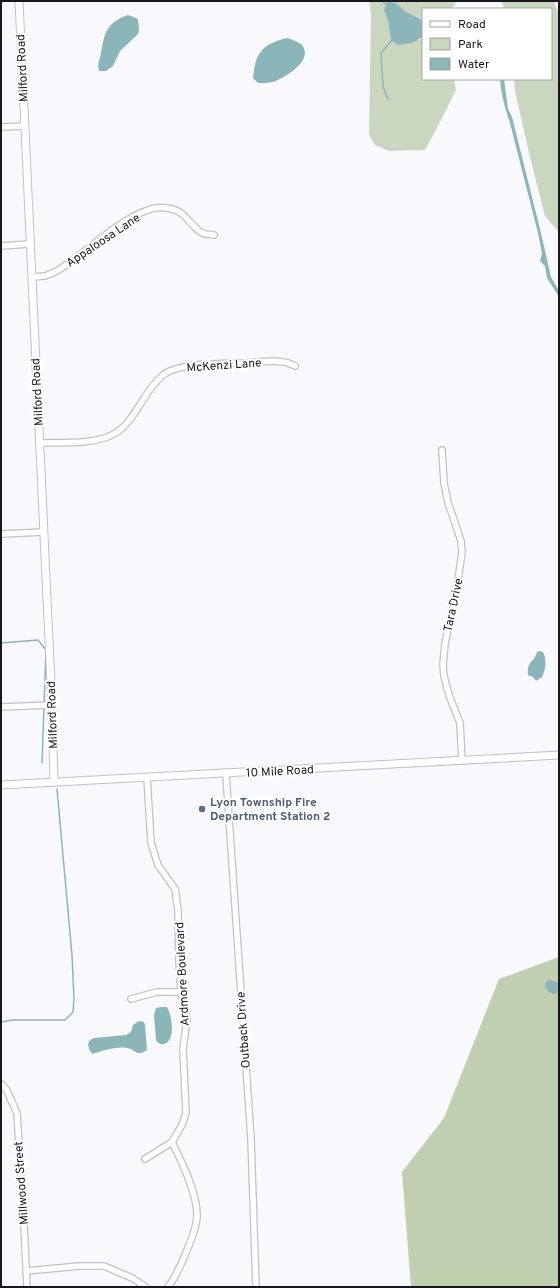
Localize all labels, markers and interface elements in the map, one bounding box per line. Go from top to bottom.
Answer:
legend [422,8,552,80]
text: Road [458,17,486,33]
street label: Milford Road [13,34,33,102]
text: Park [458,37,483,53]
text: Water [458,57,490,73]
street label: Appaloosa Lane [63,210,144,271]
street label: McKenzi Lane [186,355,262,377]
street label: Milford Road [28,358,48,426]
street label: Tara Drive [440,577,467,634]
street label: Milford Road [44,681,62,749]
street label: 10 Mile Road [246,762,314,782]
place label: Lyon Township Fire Department Station 2 [210,795,330,825]
marker: Lyon Township Fire Department Station 2 [197,804,207,814]
street label: Ardmore Boulevard [172,922,194,1026]
street label: Outback Drive [233,991,255,1069]
street label: Millwood Street [11,1141,33,1225]

